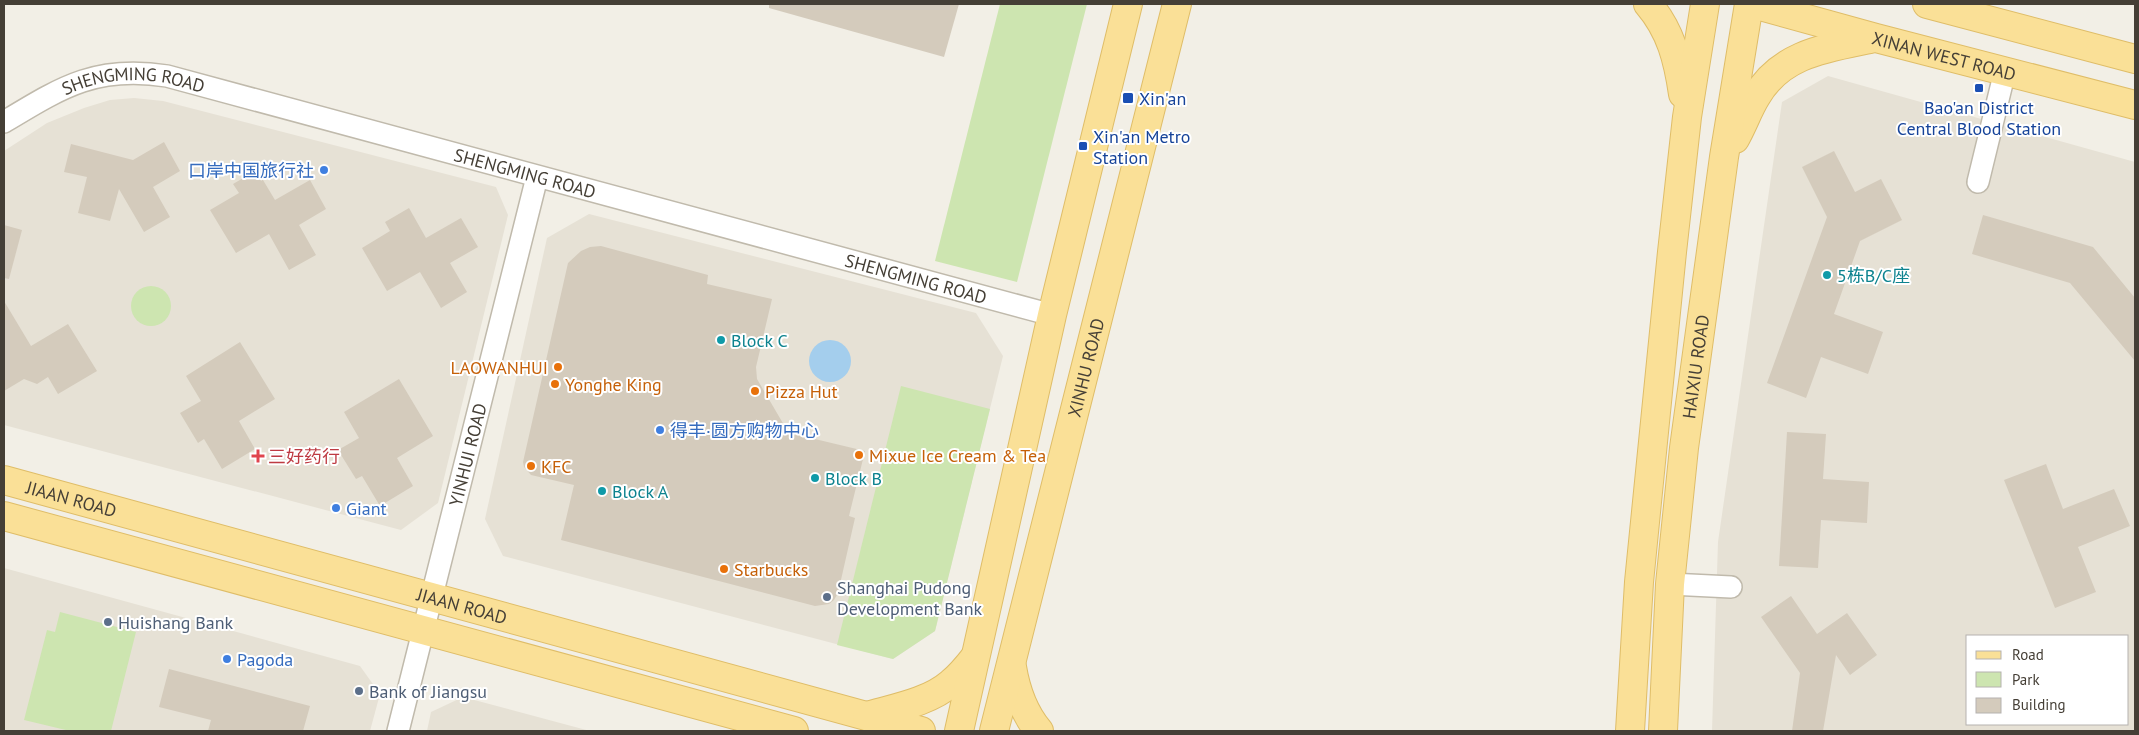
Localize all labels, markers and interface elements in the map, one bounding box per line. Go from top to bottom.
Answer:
street label: XINAN WEST ROAD [1870,26,2019,85]
street label: SHENGMING ROAD [58,62,208,100]
marker: Bao'an District Central Blood Station [1973,82,1985,94]
place label: Xin'an [1139,87,1186,110]
marker: Xin'an [1121,91,1135,105]
place label: Bao'an District Central Blood Station [1897,96,2061,140]
place label: Xin'an Metro Station [1093,125,1190,169]
marker: Xin'an Metro Station [1077,140,1089,152]
street label: SHENGMING ROAD [452,143,599,203]
place label: 口岸中国旅行社 [188,159,314,182]
marker: 口岸中国旅行社 [318,164,330,176]
street label: SHENGMING ROAD [843,248,990,308]
place label: 5栋B/C座 [1837,264,1910,287]
marker: 5栋B/C座 [1821,269,1833,281]
street label: HAIXIU ROAD [1677,313,1714,420]
street label: XINHU ROAD [1062,315,1109,419]
place label: Block C [731,329,788,352]
marker: Block C [715,334,727,346]
place label: LAOWANHUI [450,356,548,379]
marker: LAOWANHUI [552,361,564,373]
place label: Yonghe King [565,373,662,396]
marker: Yonghe King [549,378,561,390]
place label: Pizza Hut [765,380,838,403]
marker: Pizza Hut [749,385,761,397]
street label: YINHUI ROAD [443,401,491,509]
place label: 得丰·圆方购物中心 [670,419,819,442]
marker: 得丰·圆方购物中心 [654,424,666,436]
place label: Mixue Ice Cream & Tea [869,444,1046,467]
place label: 三好药行 [268,445,340,468]
marker: Mixue Ice Cream & Tea [853,449,865,461]
marker: 三好药行 [252,450,264,462]
place label: KFC [541,455,572,478]
marker: KFC [525,460,537,472]
place label: Block B [825,467,882,490]
marker: Block B [809,472,821,484]
street label: JIAAN ROAD [23,475,119,522]
place label: Block A [612,480,669,503]
marker: Block A [596,485,608,497]
place label: Giant [346,497,387,520]
marker: Giant [330,502,342,514]
place label: Starbucks [734,558,808,581]
marker: Starbucks [718,563,730,575]
place label: Shanghai Pudong Development Bank [837,576,983,620]
street label: JIAAN ROAD [413,582,510,629]
marker: Shanghai Pudong Development Bank [821,591,833,603]
place label: Huishang Bank [118,611,234,634]
marker: Huishang Bank [102,616,114,628]
legend [1966,635,2129,725]
text: Road [2012,645,2044,664]
place label: Pagoda [237,648,293,671]
marker: Pagoda [221,653,233,665]
text: Park [2012,670,2040,689]
place label: Bank of Jiangsu [369,680,487,703]
marker: Bank of Jiangsu [353,685,365,697]
text: Building [2012,695,2066,714]

